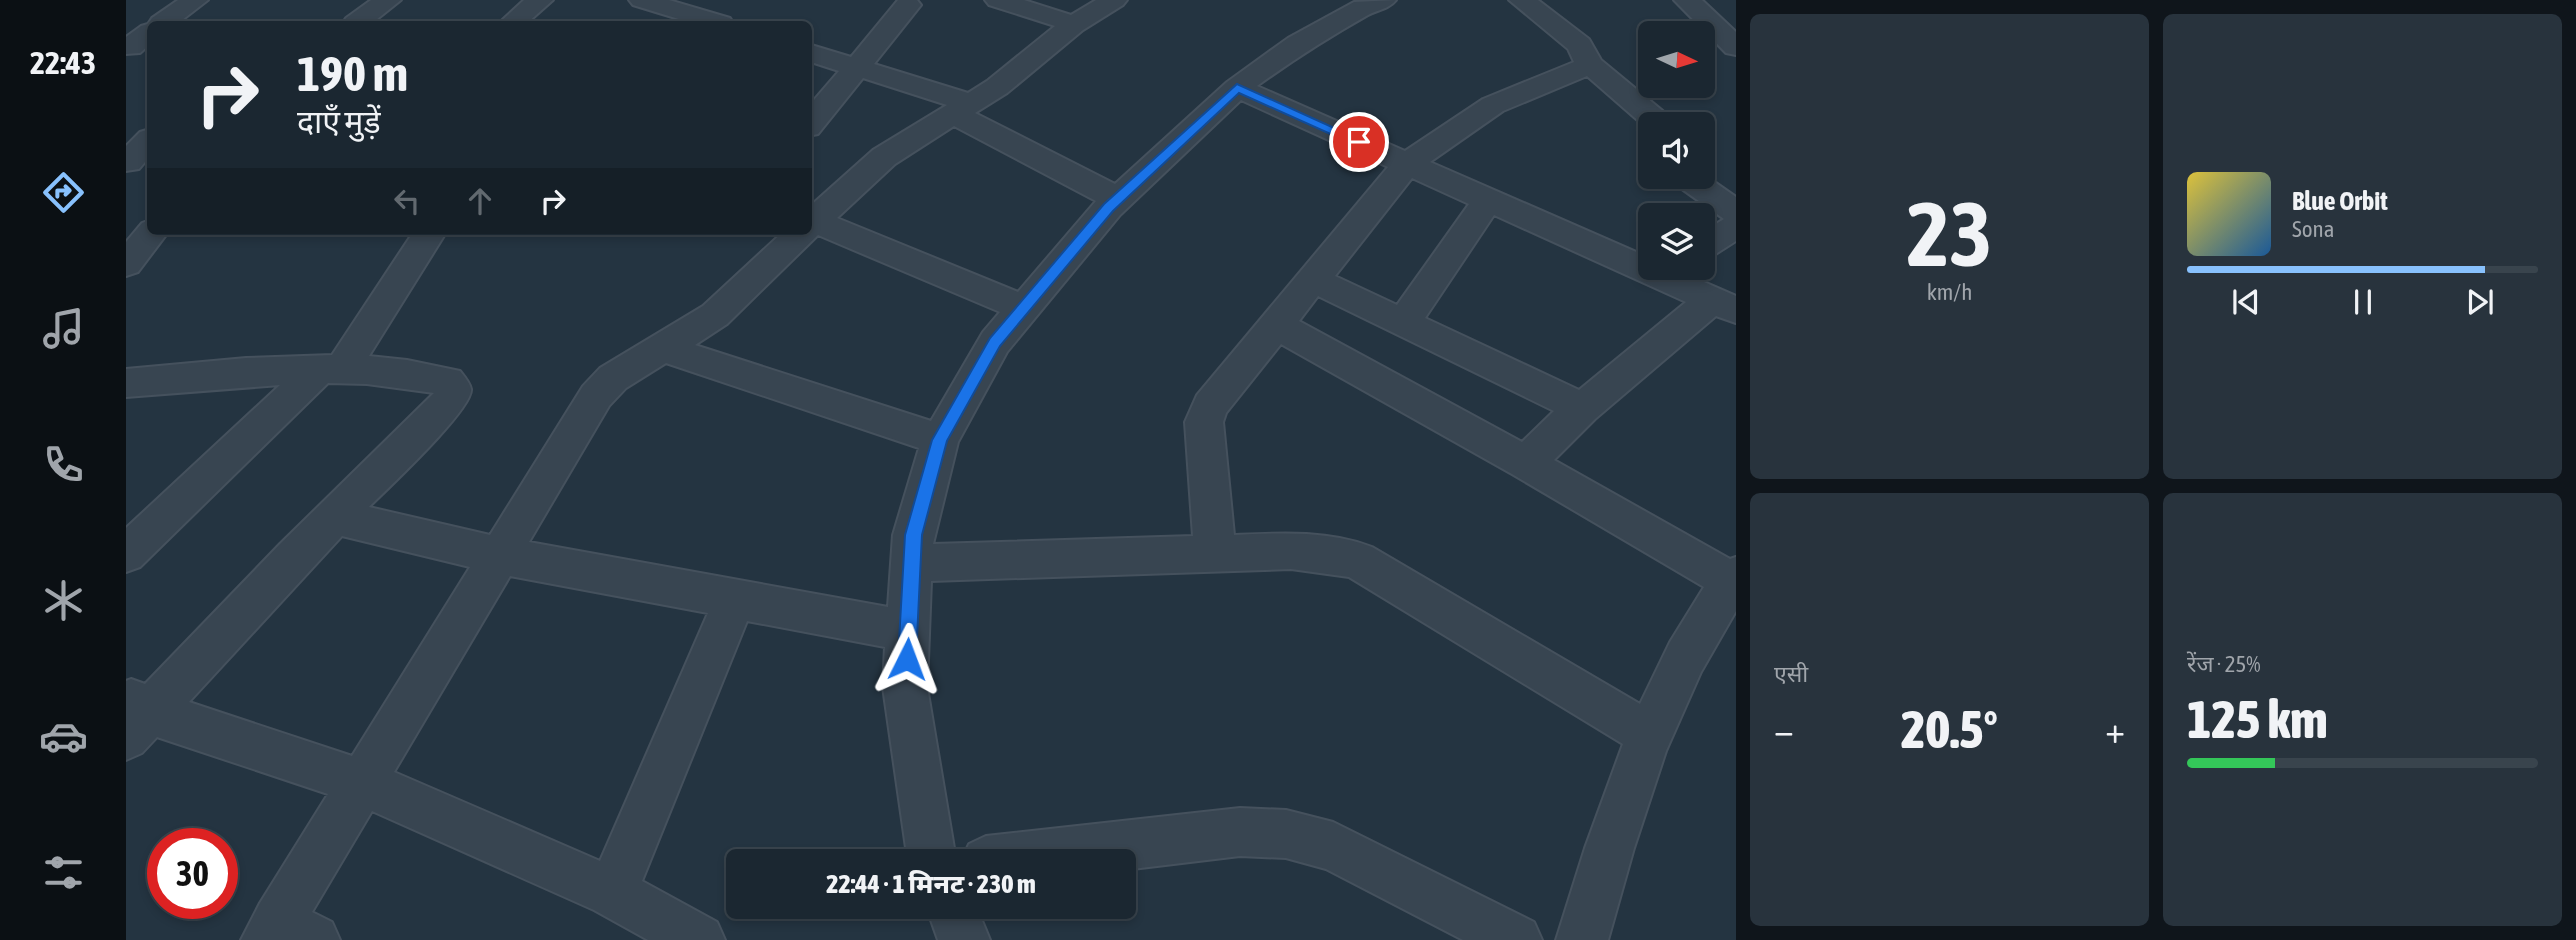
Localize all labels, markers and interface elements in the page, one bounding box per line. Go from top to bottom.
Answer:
north arrow [1638,21,1715,98]
map controls [1638,21,1715,280]
text: 22:43 [30,44,96,81]
text: 190 m [297,45,408,101]
icon: right [182,49,273,140]
text: दाएँ मुड़ें [297,103,381,140]
pin [1329,112,1389,172]
button: sound [1638,112,1715,189]
icon: arrive [1340,123,1378,161]
icon: directions [39,168,88,217]
text: 23 [1907,181,1992,285]
icon: left [388,182,426,220]
icon: ahead [461,182,499,220]
icon: right [534,182,572,220]
text: Blue Orbit [2292,186,2388,216]
button: layers [1638,203,1715,280]
text: Sona [2292,216,2334,242]
text: km/h [1927,279,1972,305]
icon: previous [2227,283,2265,321]
icon: pause [2344,283,2382,321]
icon: next [2461,283,2499,321]
icon: music [39,304,88,353]
icon: phone [39,440,88,489]
icon: climate [39,576,88,625]
position arrow [870,622,944,696]
text: रेंज · 25% [2187,651,2261,677]
text: एसी [1774,661,1808,687]
text: 125 km [2187,689,2328,749]
text: 20.5° [1901,699,1998,759]
text: − [1774,708,1794,751]
text: + [2105,708,2125,751]
icon: car [39,712,88,761]
speed limit sign: 30 [147,828,238,919]
icon: filters [39,848,88,897]
text: 22:44 · 1 मिनट · 230 m [826,869,1036,899]

